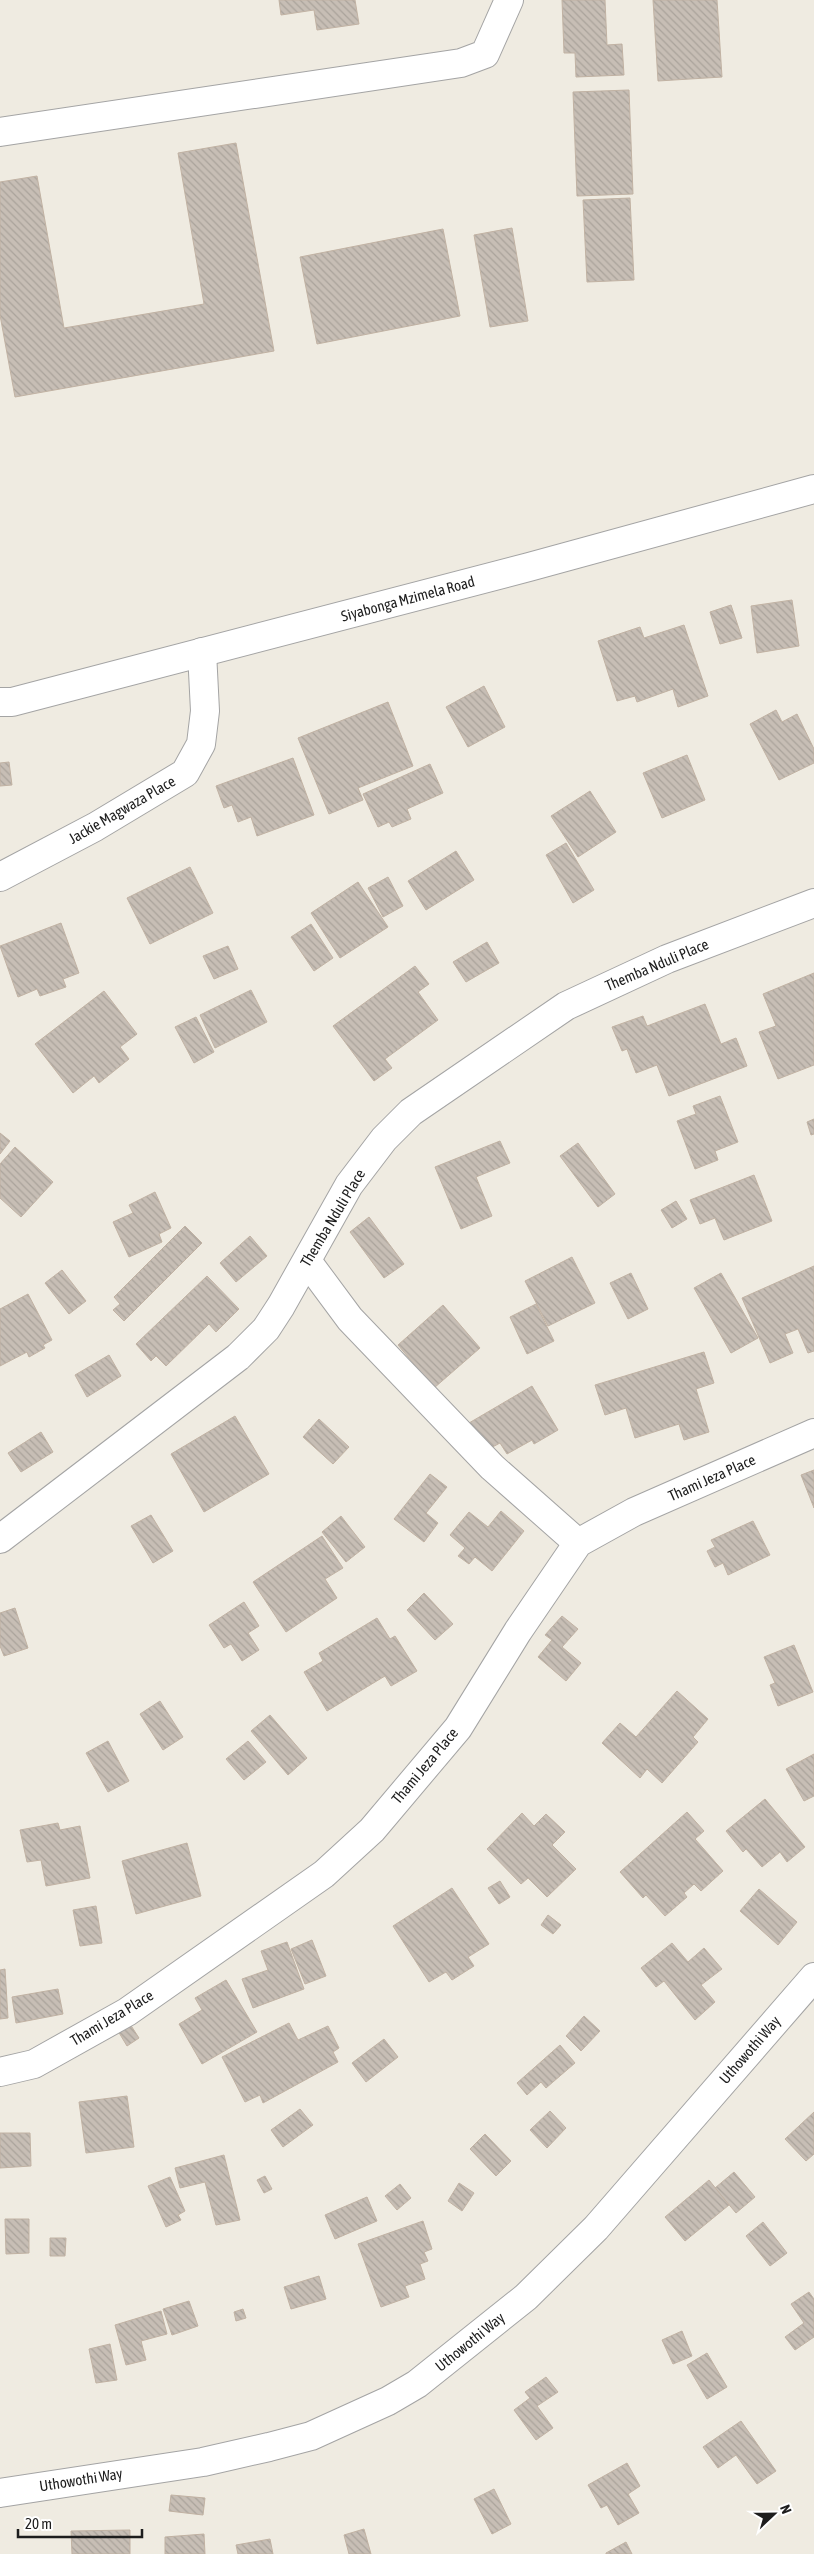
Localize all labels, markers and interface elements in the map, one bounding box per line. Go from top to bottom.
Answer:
street label: Siyabonga Mzimela Road [339,573,476,625]
street label: Jackie Magwaza Place [65,772,178,847]
street label: Themba Nduli Place [603,935,711,994]
street label: Themba Nduli Place [297,1166,368,1270]
street label: Thami Jeza Place [666,1451,758,1504]
street label: Thami Jeza Place [388,1724,461,1807]
street label: Thami Jeza Place [67,1986,156,2049]
street label: Uthowothi Way [716,2012,784,2087]
street label: Uthowothi Way [432,2309,508,2375]
street label: Uthowothi Way [38,2465,124,2494]
north arrow [749,2489,799,2539]
text: N [777,2502,795,2516]
scale bar [18,2506,141,2538]
text: 20 m [25,2515,52,2532]

